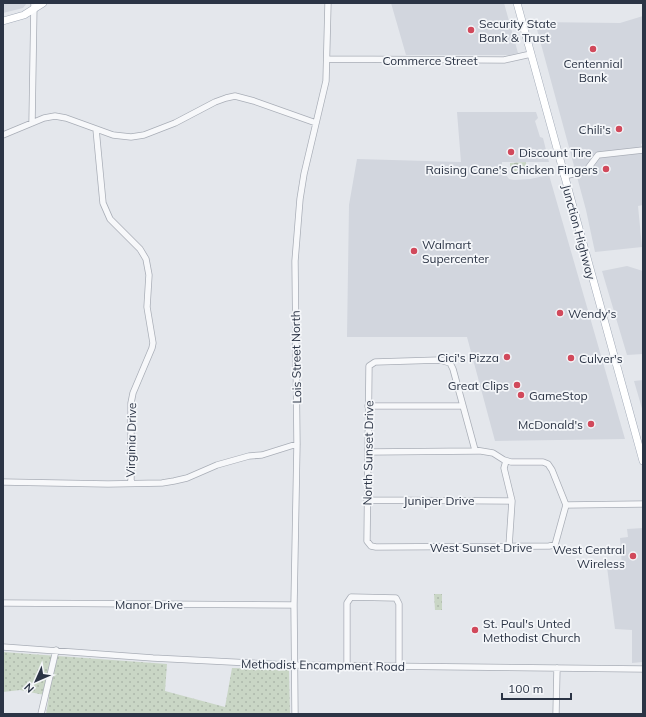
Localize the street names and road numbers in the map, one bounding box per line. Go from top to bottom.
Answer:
street label: Commerce Street [382,53,478,68]
street label: Junction Highway [559,183,599,282]
street label: Lois Street North [288,310,304,404]
street label: North Sunset Drive [360,400,376,506]
street label: Virginia Drive [123,402,139,478]
street label: Juniper Drive [404,493,474,508]
street label: West Sunset Drive [430,540,532,555]
street label: Manor Drive [115,597,183,612]
street label: Methodist Encampment Road [241,656,405,674]

